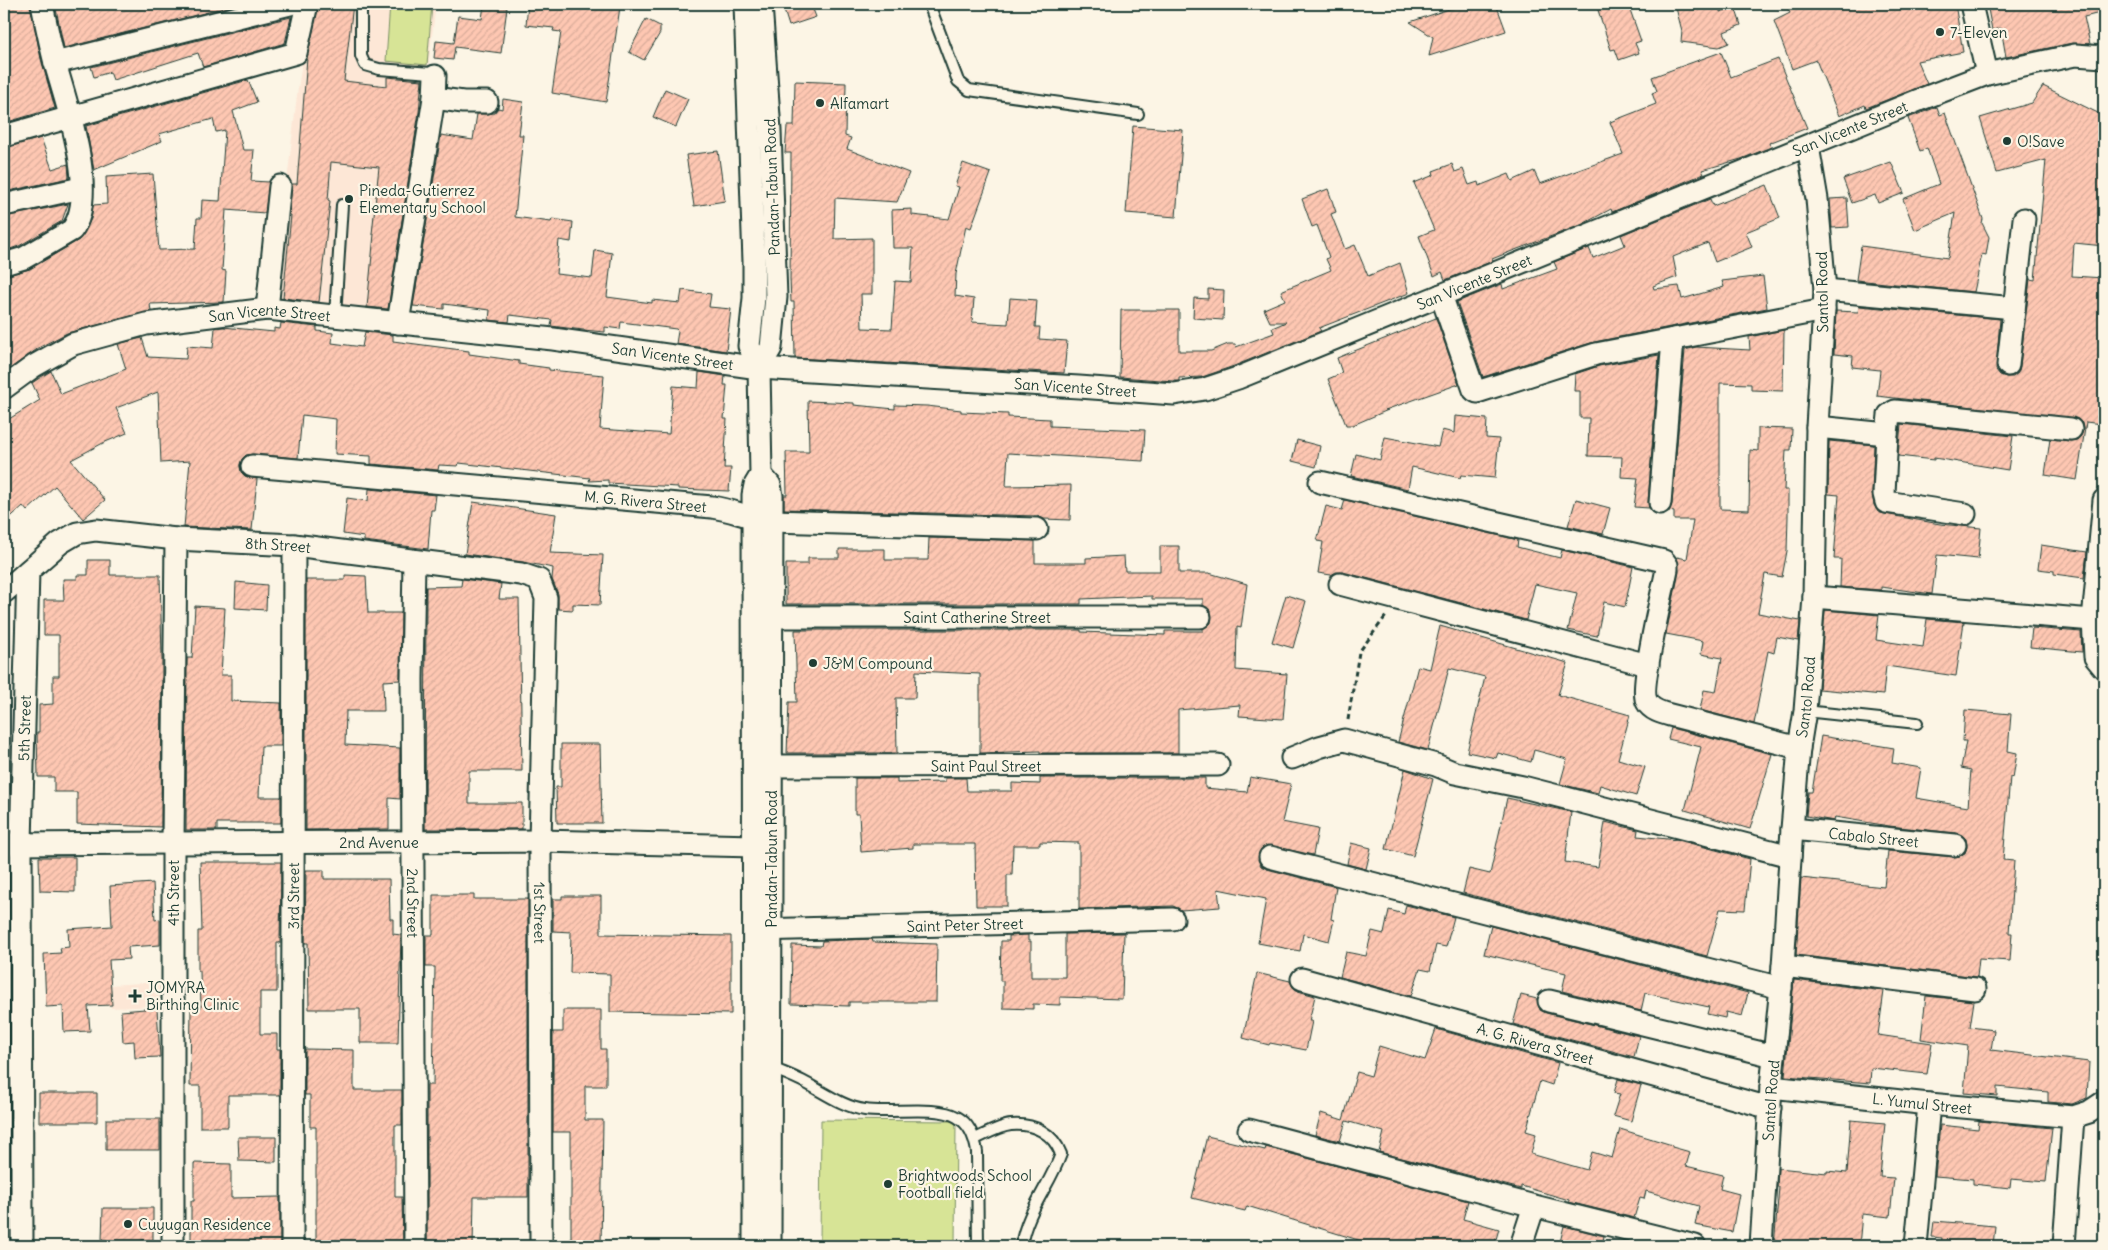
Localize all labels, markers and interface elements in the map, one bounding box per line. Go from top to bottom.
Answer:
place label: 7-Eleven [1950,23,2008,42]
marker: 7-Eleven [1934,26,1946,38]
place label: Alfamart [830,94,889,113]
street label: San Vicente Street [1789,96,1910,160]
marker: Alfamart [814,97,826,109]
street label: Pandan-Tabun Road [760,118,784,256]
place label: O!Save [2017,132,2065,151]
marker: O!Save [2001,135,2013,147]
place label: Pineda-Gutierrez Elementary School [359,181,486,217]
marker: Pineda-Gutierrez Elementary School [343,193,355,205]
street label: San Vicente Street [1414,250,1534,314]
street label: Santol Road [1812,251,1832,333]
street label: San Vicente Street [207,299,331,326]
street label: San Vicente Street [611,338,735,374]
street label: San Vicente Street [1013,374,1137,401]
street label: M. G. Rivera Street [583,486,707,516]
street label: 8th Street [245,533,312,557]
street label: Saint Catherine Street [903,608,1051,627]
place label: J&M Compound [823,654,933,673]
street label: Santol Road [1791,656,1819,739]
marker: J&M Compound [807,657,819,669]
street label: 5th Street [14,695,34,761]
street label: Saint Paul Street [931,756,1041,775]
street label: Pandan-Tabun Road [762,790,781,928]
street label: Cabalo Street [1828,823,1920,851]
street label: 2nd Avenue [339,832,419,852]
street label: 4th Street [164,860,183,926]
street label: 3rd Street [283,862,303,930]
street label: 2nd Street [404,868,423,938]
street label: 1st Street [531,882,550,944]
street label: Saint Peter Street [906,913,1024,936]
place label: JOMYRA Birthing Clinic [146,978,240,1014]
marker: JOMYRA Birthing Clinic [128,989,142,1003]
street label: A. G. Rivera Street [1475,1018,1596,1068]
street label: Santol Road [1758,1059,1783,1141]
street label: L. Yumul Street [1871,1088,1973,1117]
place label: Brightwoods School Football field [898,1166,1032,1202]
marker: Brightwoods School Football field [882,1178,894,1190]
place label: Cuyugan Residence [138,1215,271,1234]
marker: Cuyugan Residence [122,1218,134,1230]

